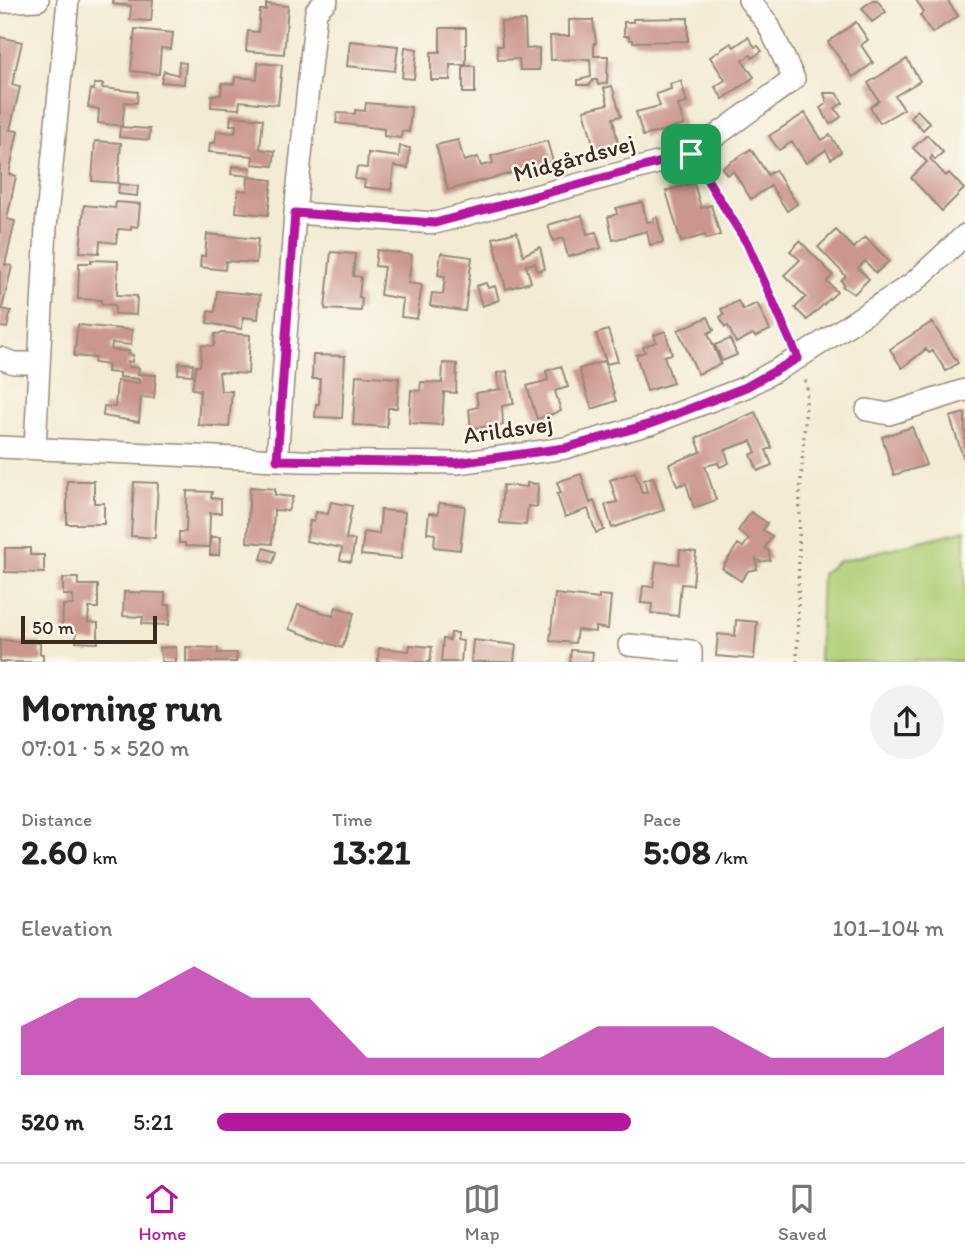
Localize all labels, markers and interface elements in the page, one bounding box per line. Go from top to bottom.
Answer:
pin [661,124,721,184]
street label: Midgårdsvej [510,128,638,188]
icon: arrive [672,135,710,173]
street label: Arildsvej [461,408,555,450]
scale bar [21,612,158,644]
text: 50 m [32,616,74,639]
text: Morning run [21,685,222,731]
button: share [870,685,944,759]
text: 07:01 · 5 × 520 m [21,734,189,762]
text: Distance [21,808,92,831]
text: Time [332,808,373,831]
text: Pace [643,808,681,831]
text: 2.60 [21,831,88,873]
text: 13:21 [332,831,411,873]
text: 5:08 [643,831,711,873]
text: km [88,846,118,869]
text: /km [711,846,748,869]
text: Elevation [21,914,112,942]
text: 101–104 m [832,914,944,942]
text: 520 m [21,1108,84,1136]
text: 5:21 [133,1108,173,1136]
tab: Home [138,1180,186,1245]
tab: Map [463,1180,501,1245]
tab: Saved [778,1180,827,1245]

